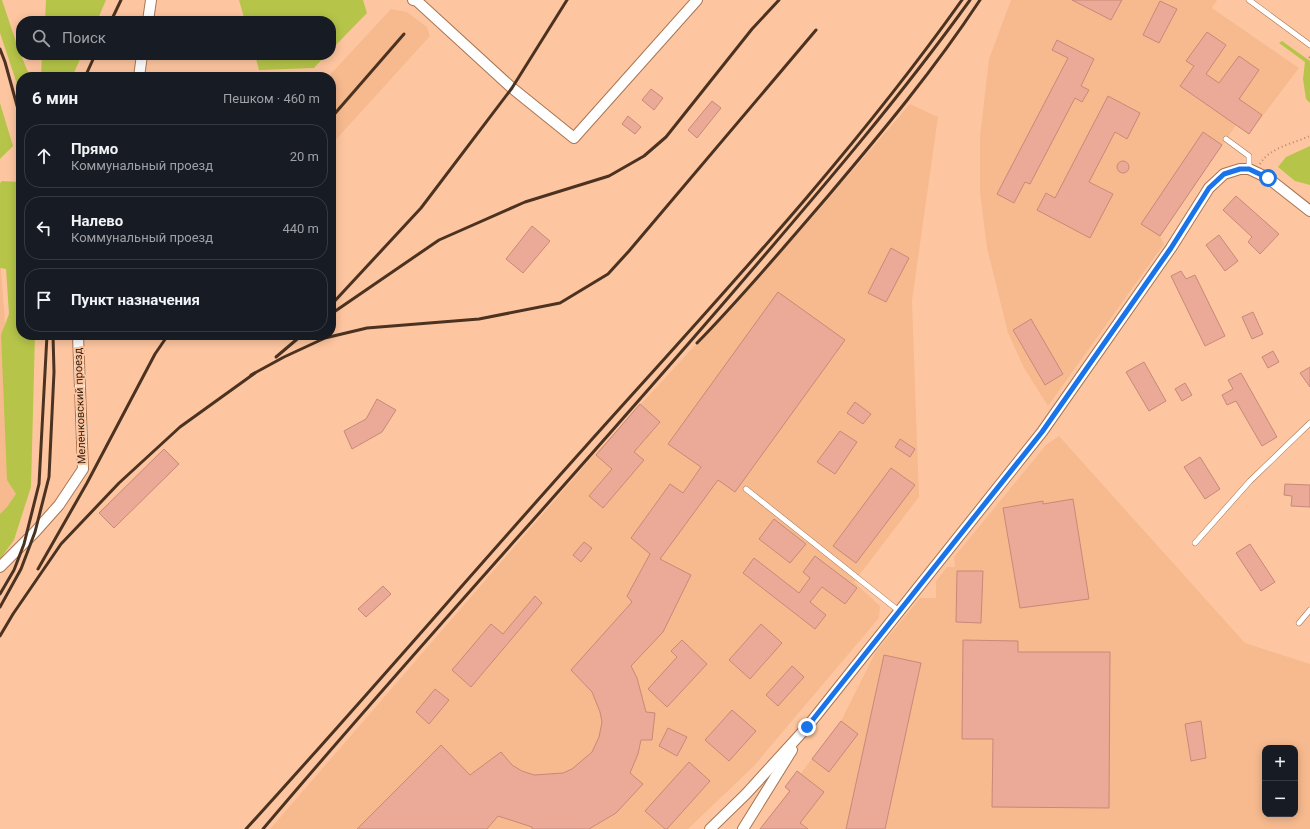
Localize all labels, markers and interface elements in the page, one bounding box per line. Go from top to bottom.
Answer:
search box [16,16,336,60]
icon: search [30,27,52,49]
text: Поиск [62,29,106,47]
text: 6 мин [32,88,78,108]
text: Пешком · 460 m [223,91,320,106]
text: Прямо [71,140,118,158]
icon: ahead [33,145,55,167]
text: 20 m [290,149,319,164]
text: Коммунальный проезд [71,158,213,173]
route start [1259,169,1277,187]
text: Налево [71,212,123,230]
icon: left [33,217,55,239]
text: 440 m [282,221,319,236]
text: Коммунальный проезд [71,230,213,245]
icon: arrive [33,289,55,311]
text: Пункт назначения [71,291,200,309]
street label: Меленковский проезд [71,347,89,464]
route end [798,718,816,736]
map controls [1262,745,1298,817]
button: + [1262,745,1298,781]
button: − [1262,781,1298,817]

